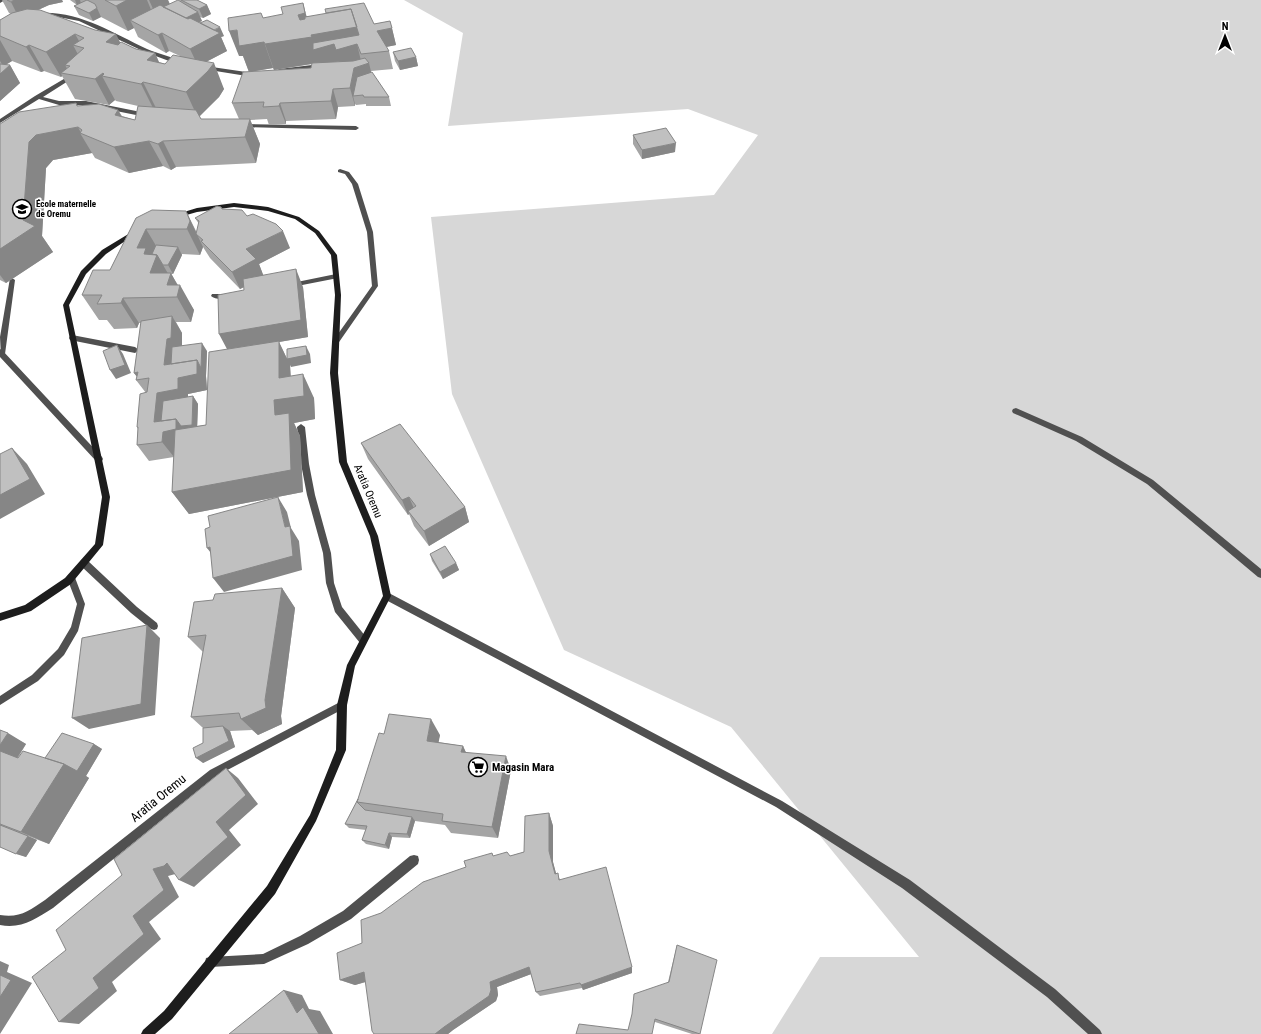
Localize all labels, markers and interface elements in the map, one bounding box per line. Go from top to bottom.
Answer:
north arrow [1205,16,1245,56]
text: N [1222,20,1229,33]
school or university icon: École maternelle de Oremu [11,198,33,220]
place label: École maternelle de Oremu [36,198,97,219]
street label: Aratia Oremu [351,462,385,520]
supermarket icon: Magasin Mara [467,756,489,778]
place label: Magasin Mara [492,761,554,774]
street label: Aratia Oremu [127,771,189,825]

